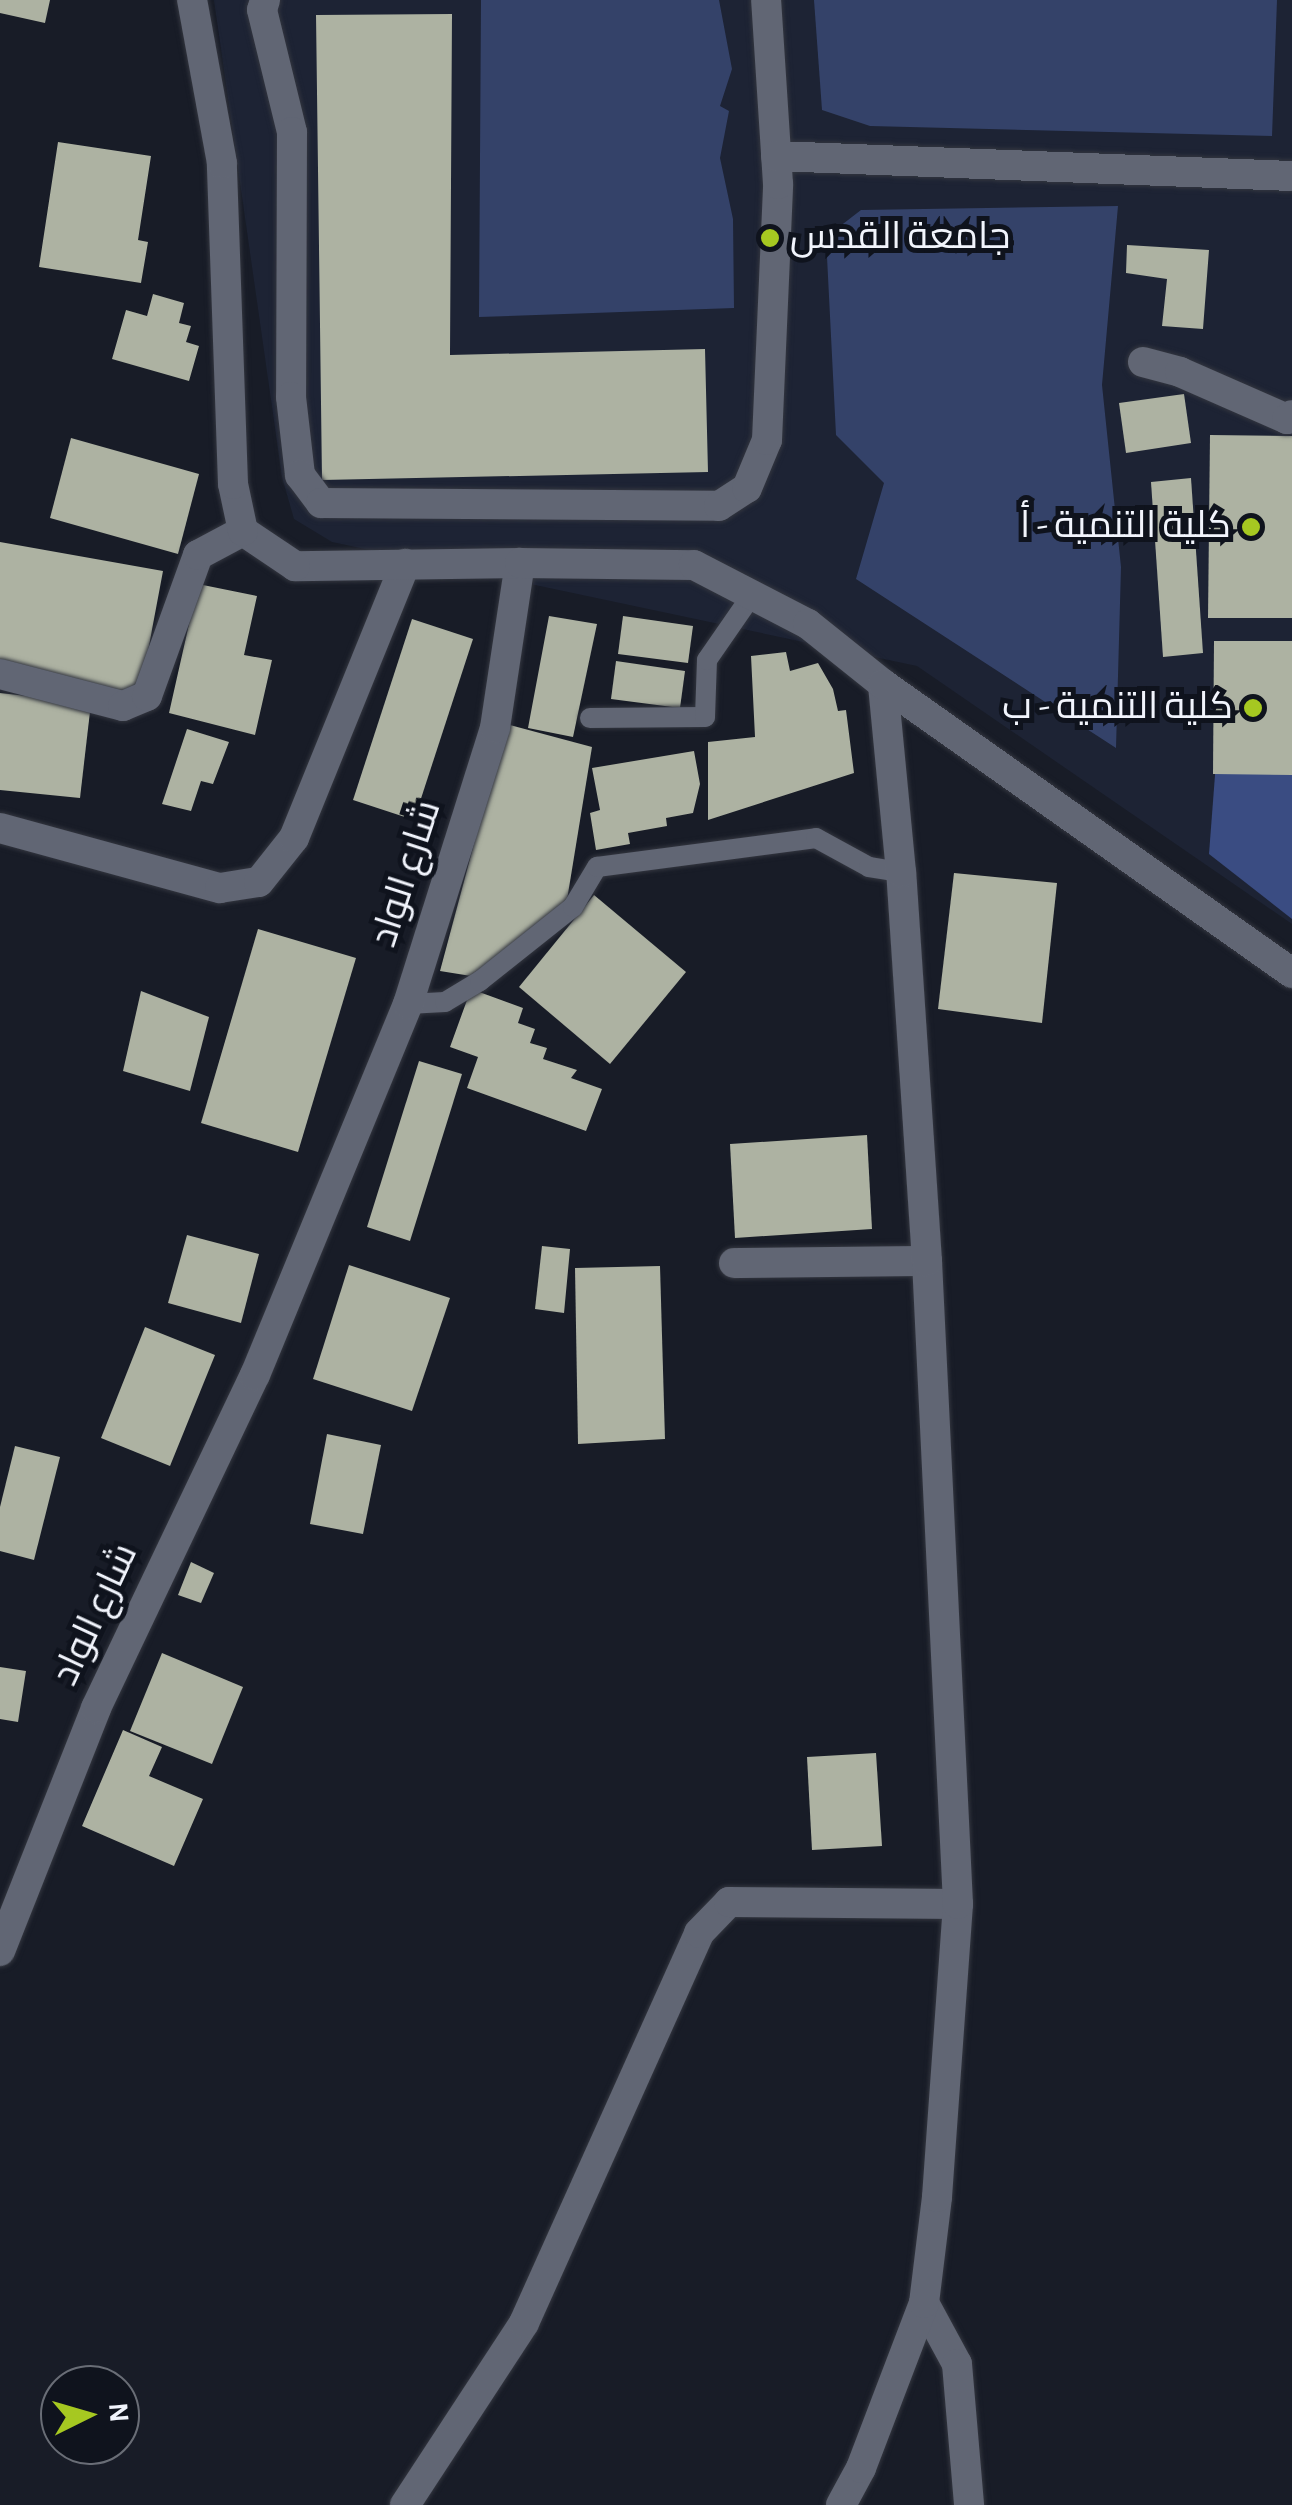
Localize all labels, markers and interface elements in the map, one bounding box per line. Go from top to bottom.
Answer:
place label: جامعة القدس [790,215,1010,261]
marker: جامعة القدس [759,227,781,249]
place label: كلية التنمية - أ [1020,504,1231,550]
marker: كلية التنمية - أ [1240,516,1262,538]
place label: كلية التنمية - ب [1002,685,1233,731]
marker: كلية التنمية - ب [1242,697,1264,719]
street label: شارع الواد [362,795,452,953]
street label: شارع الواد [43,1537,149,1693]
north arrow [40,2365,140,2465]
text: N [103,2402,133,2423]

